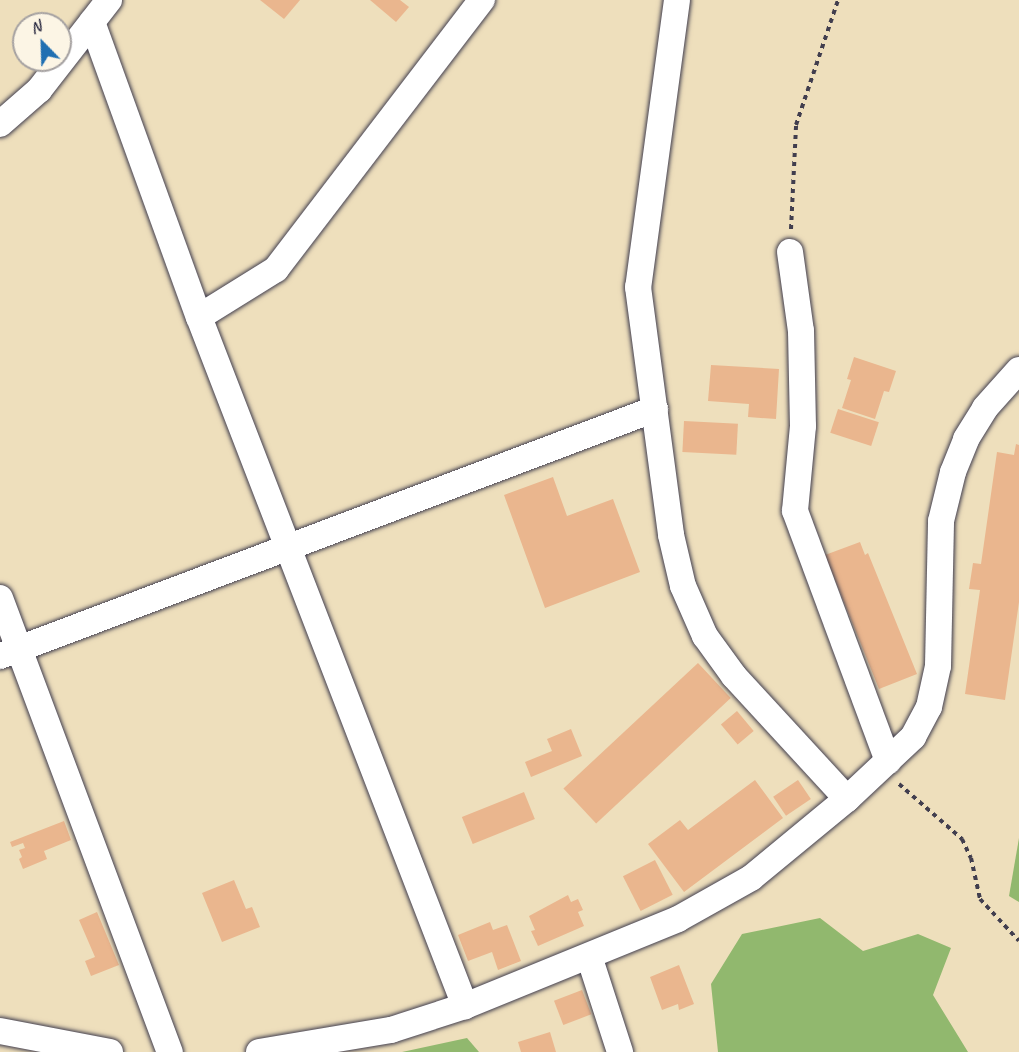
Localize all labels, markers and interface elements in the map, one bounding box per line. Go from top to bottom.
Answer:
north arrow [12,12,72,72]
text: N [27,16,44,38]

